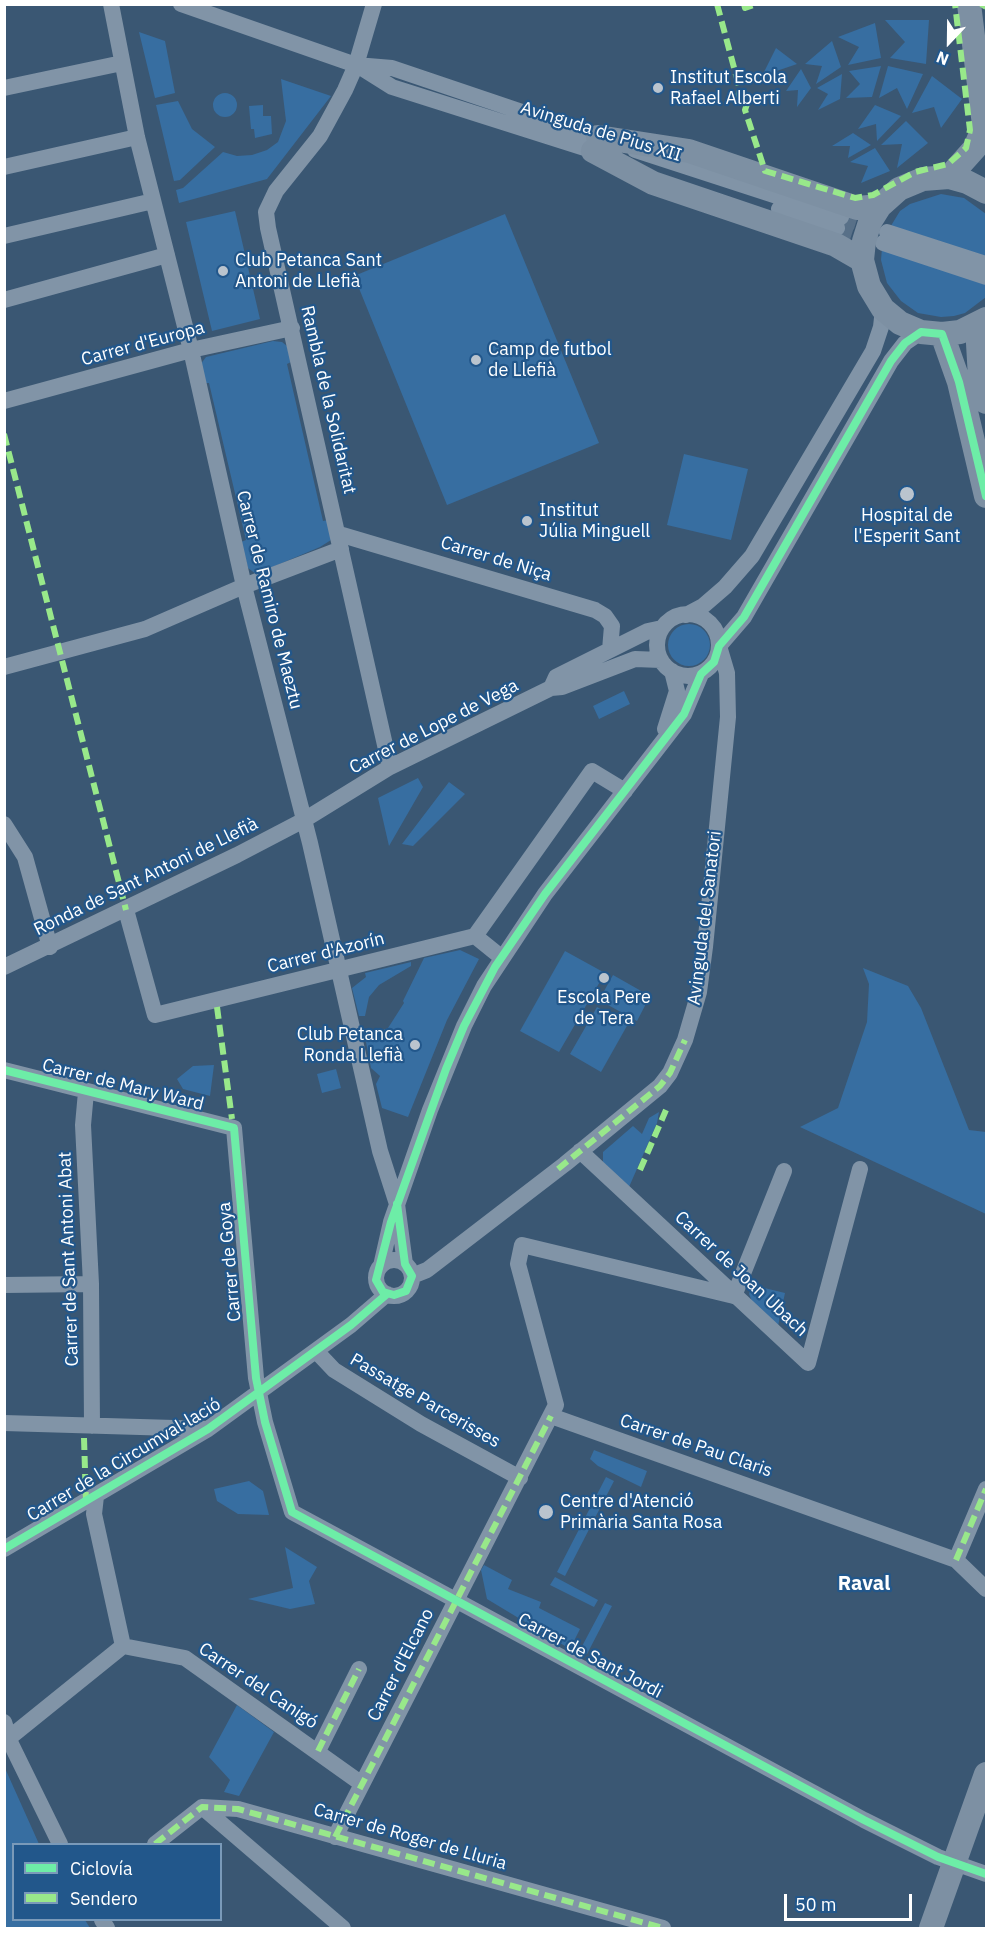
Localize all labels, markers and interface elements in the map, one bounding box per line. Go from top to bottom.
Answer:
north arrow [919,12,979,72]
text: N [933,47,951,70]
place label: Institut Escola Rafael Alberti [670,67,787,110]
marker: Institut Escola Rafael Alberti [651,81,665,95]
street label: Avinguda de Pius XII [518,97,684,167]
place label: Club Petanca Sant Antoni de Llefià [235,250,382,292]
marker: Club Petanca Sant Antoni de Llefià [216,264,230,278]
street label: Rambla de la Solidaritat [296,304,360,496]
street label: Carrer d'Europa [79,317,207,371]
place label: Camp de futbol de Llefià [488,339,612,382]
marker: Camp de futbol de Llefià [469,353,483,367]
marker: Hospital de l'Esperit Sant [898,485,916,503]
street label: Carrer de Ramiro de Maeztu [231,488,307,712]
place label: Institut Júlia Minguell [539,500,650,542]
place label: Hospital de l'Esperit Sant [853,505,961,548]
marker: Institut Júlia Minguell [520,514,534,528]
street label: Carrer de Niça [438,532,554,586]
street label: Carrer de Lope de Vega [346,675,522,779]
street label: Ronda de Sant Antoni de Llefià [30,813,262,941]
street label: Avinguda del Sanatori [684,830,726,1006]
street label: Carrer d'Azorín [265,928,387,978]
marker: Escola Pere de Tera [597,971,611,985]
place label: Escola Pere de Tera [557,987,651,1030]
place label: Club Petanca Ronda Llefià [297,1024,403,1066]
marker: Club Petanca Ronda Llefià [408,1038,422,1052]
street label: Carrer de Mary Ward [40,1054,206,1116]
street label: Carrer de Sant Antoni Abat [54,1151,84,1367]
street label: Carrer de Goya [214,1201,246,1323]
street label: Carrer de Joan Ubach [670,1207,812,1341]
street label: Passatge Parcerisses [346,1349,504,1453]
street label: Carrer de la Circumval·lació [23,1394,225,1526]
street label: Carrer de Pau Claris [617,1410,775,1482]
place label: Centre d'Atenció Primària Santa Rosa [560,1491,722,1534]
marker: Centre d'Atenció Primària Santa Rosa [537,1503,555,1521]
district label: Raval [838,1572,890,1596]
street label: Carrer d'Elcano [363,1605,439,1725]
street label: Carrer de Sant Jordi [514,1609,666,1703]
street label: Carrer del Canigó [194,1638,322,1734]
street label: Carrer de Roger de Lluria [311,1799,509,1875]
legend [12,1843,222,1921]
text: Ciclovía [70,1857,133,1880]
scale bar [787,1882,914,1920]
text: Sendero [70,1887,137,1910]
text: 50 m [795,1893,837,1916]

